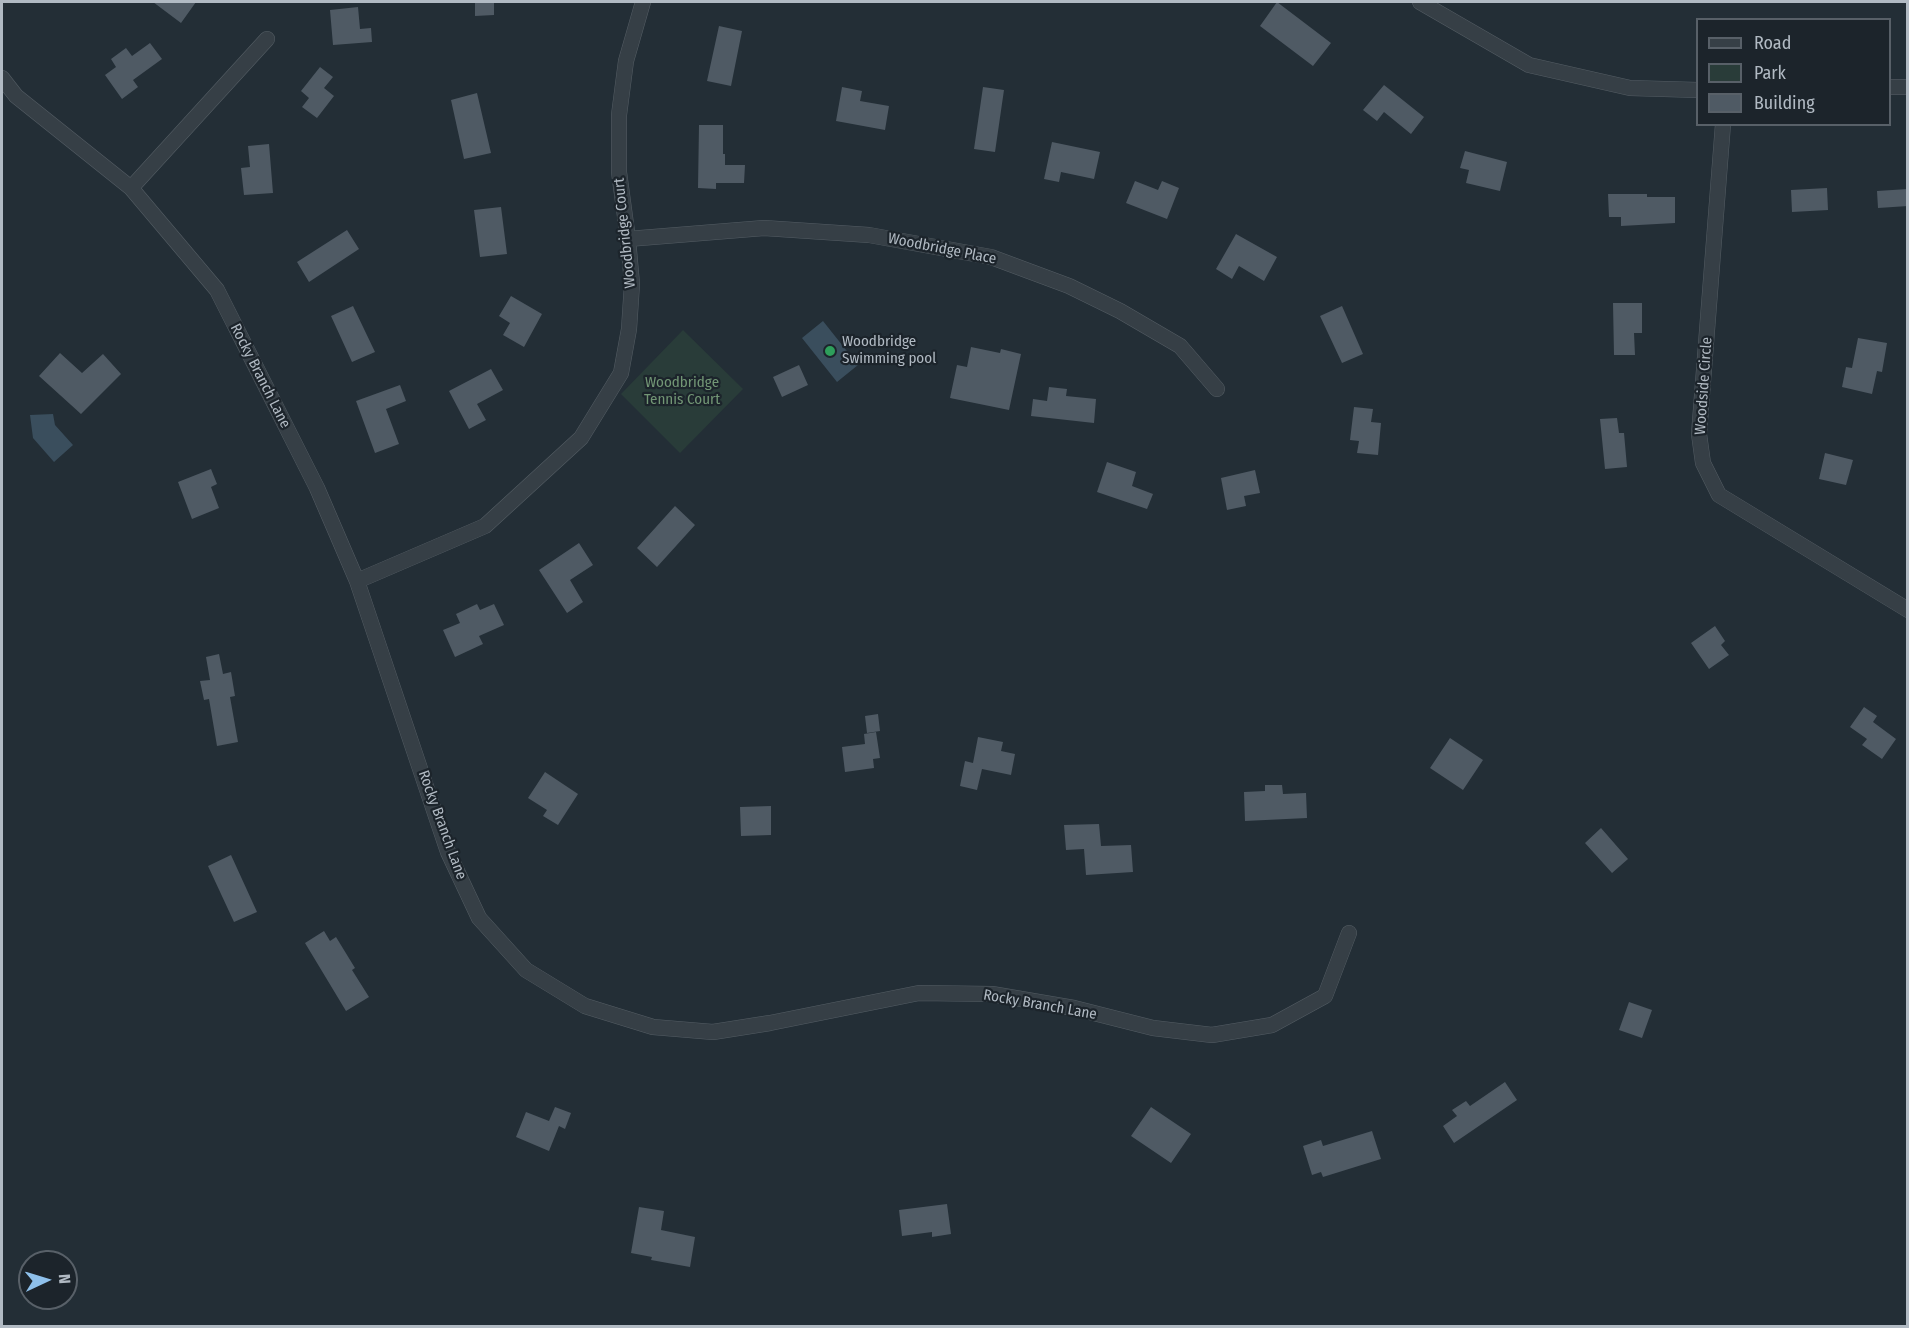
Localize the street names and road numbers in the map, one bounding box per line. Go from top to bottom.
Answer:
street label: Woodbridge Court [610,177,640,289]
street label: Woodbridge Place [886,230,998,268]
street label: Rocky Branch Lane [226,321,294,431]
street label: Woodside Circle [1692,336,1716,436]
street label: Rocky Branch Lane [414,768,470,882]
street label: Rocky Branch Lane [982,986,1098,1024]

